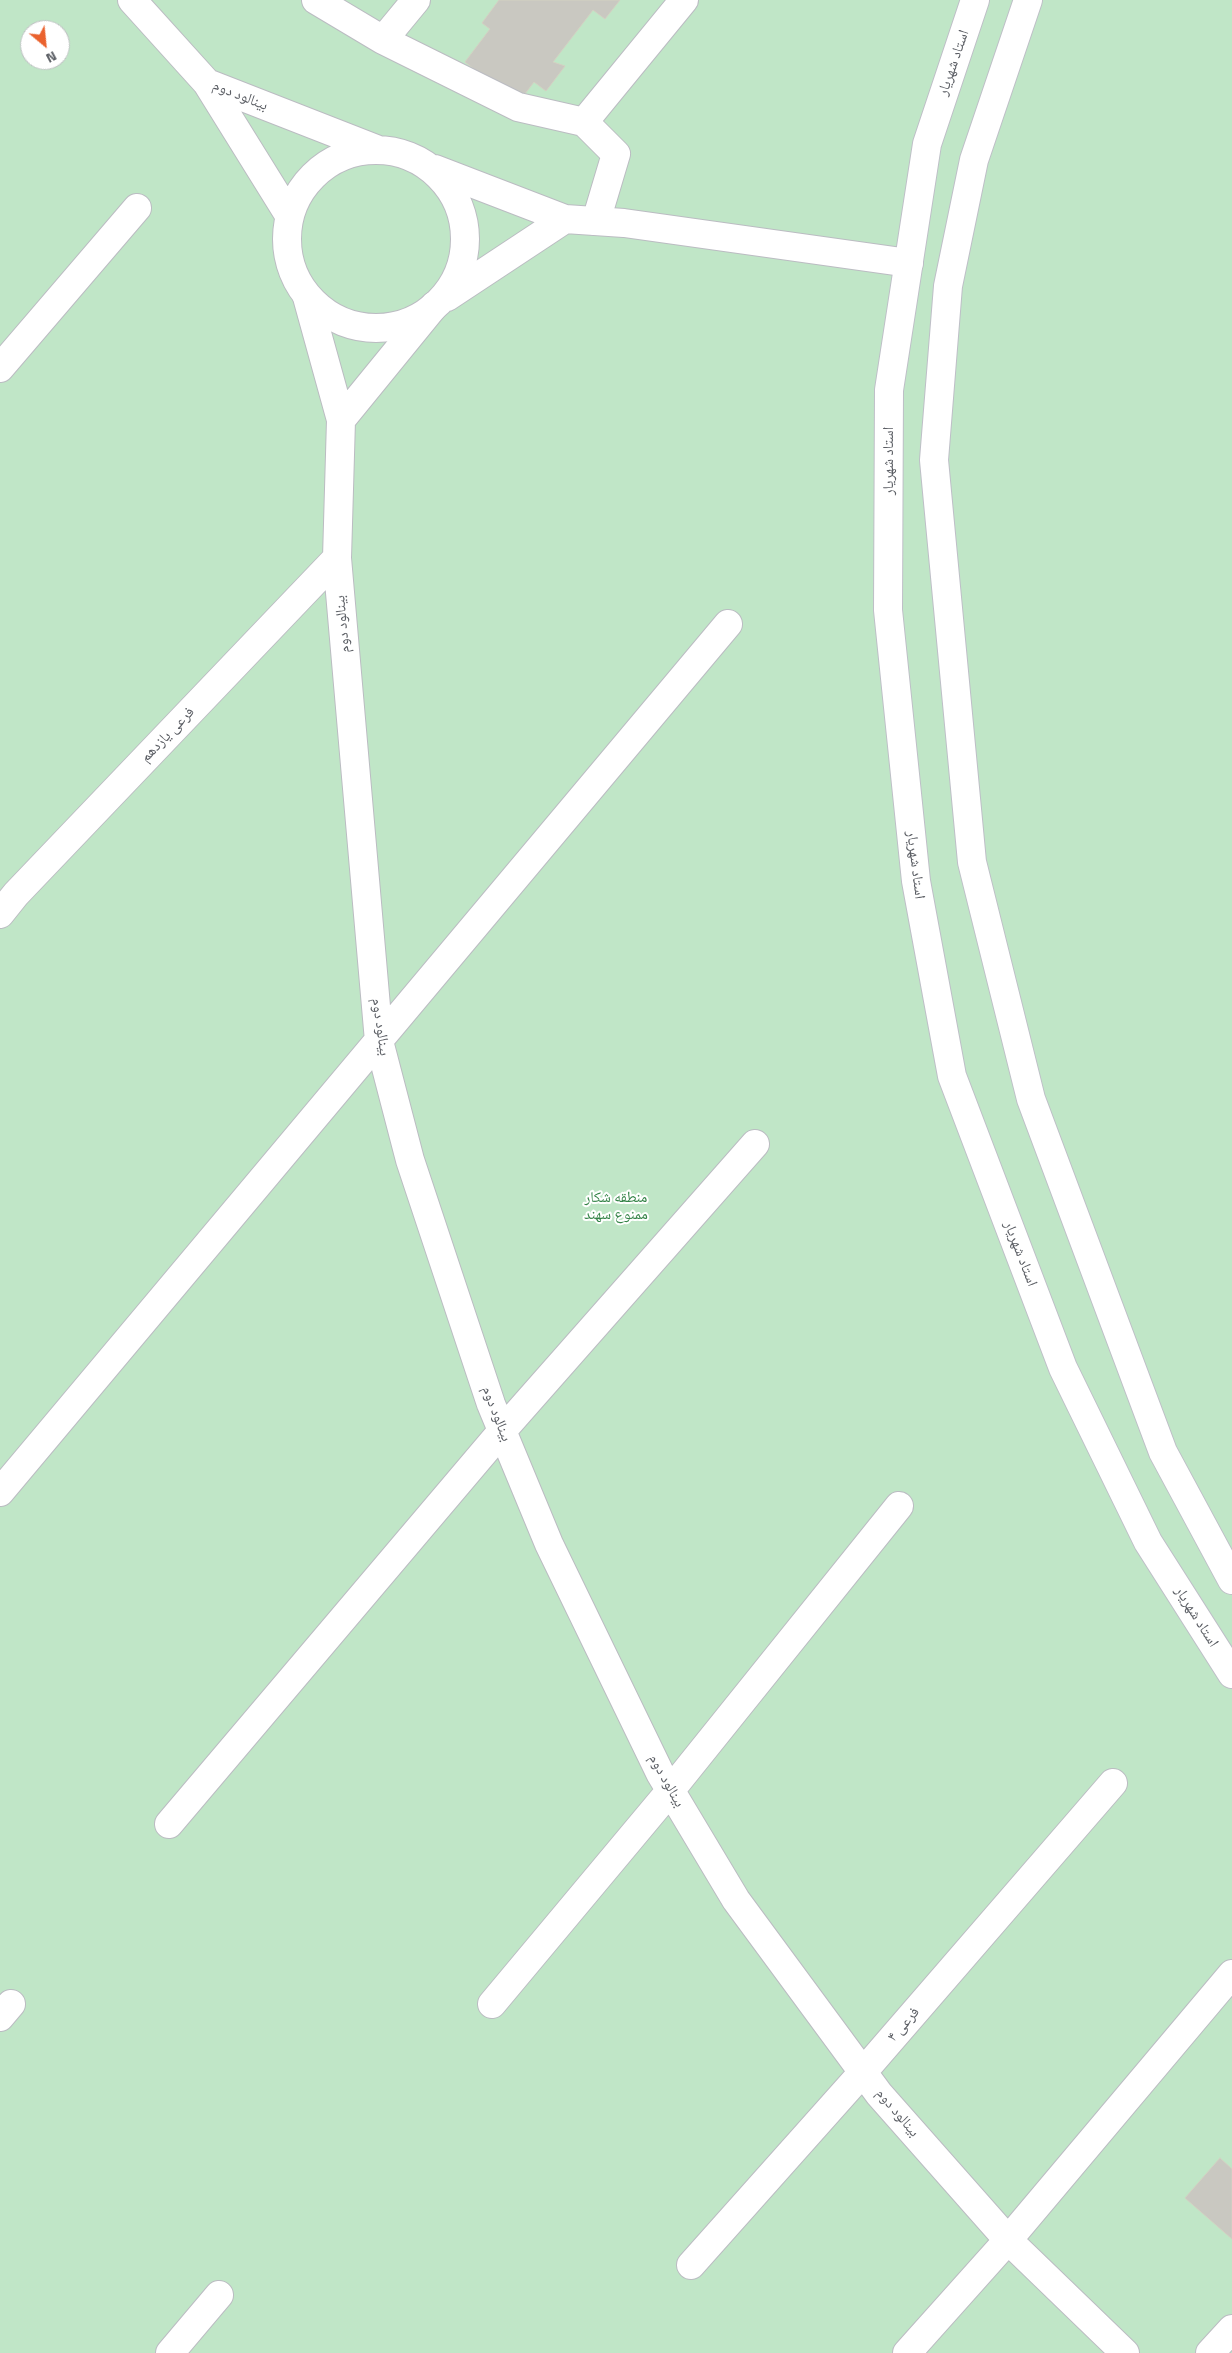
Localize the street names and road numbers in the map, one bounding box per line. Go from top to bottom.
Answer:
street label: استاد شهریار [934,28,974,98]
street label: بینالود دوم [210,77,270,115]
street label: استاد شهریار [880,427,898,495]
street label: بینالود دوم [332,594,354,654]
street label: فرعی یازدهم [137,704,199,766]
street label: استاد شهریار [902,830,928,900]
street label: بینالود دوم [367,997,393,1057]
street label: استاد شهریار [999,1219,1041,1289]
street label: بینالود دوم [477,1384,515,1444]
street label: استاد شهریار [1170,1583,1222,1651]
street label: بینالود دوم [644,1751,688,1811]
street label: فرعی ۴ [884,2004,924,2046]
street label: بینالود دوم [871,2085,923,2141]

